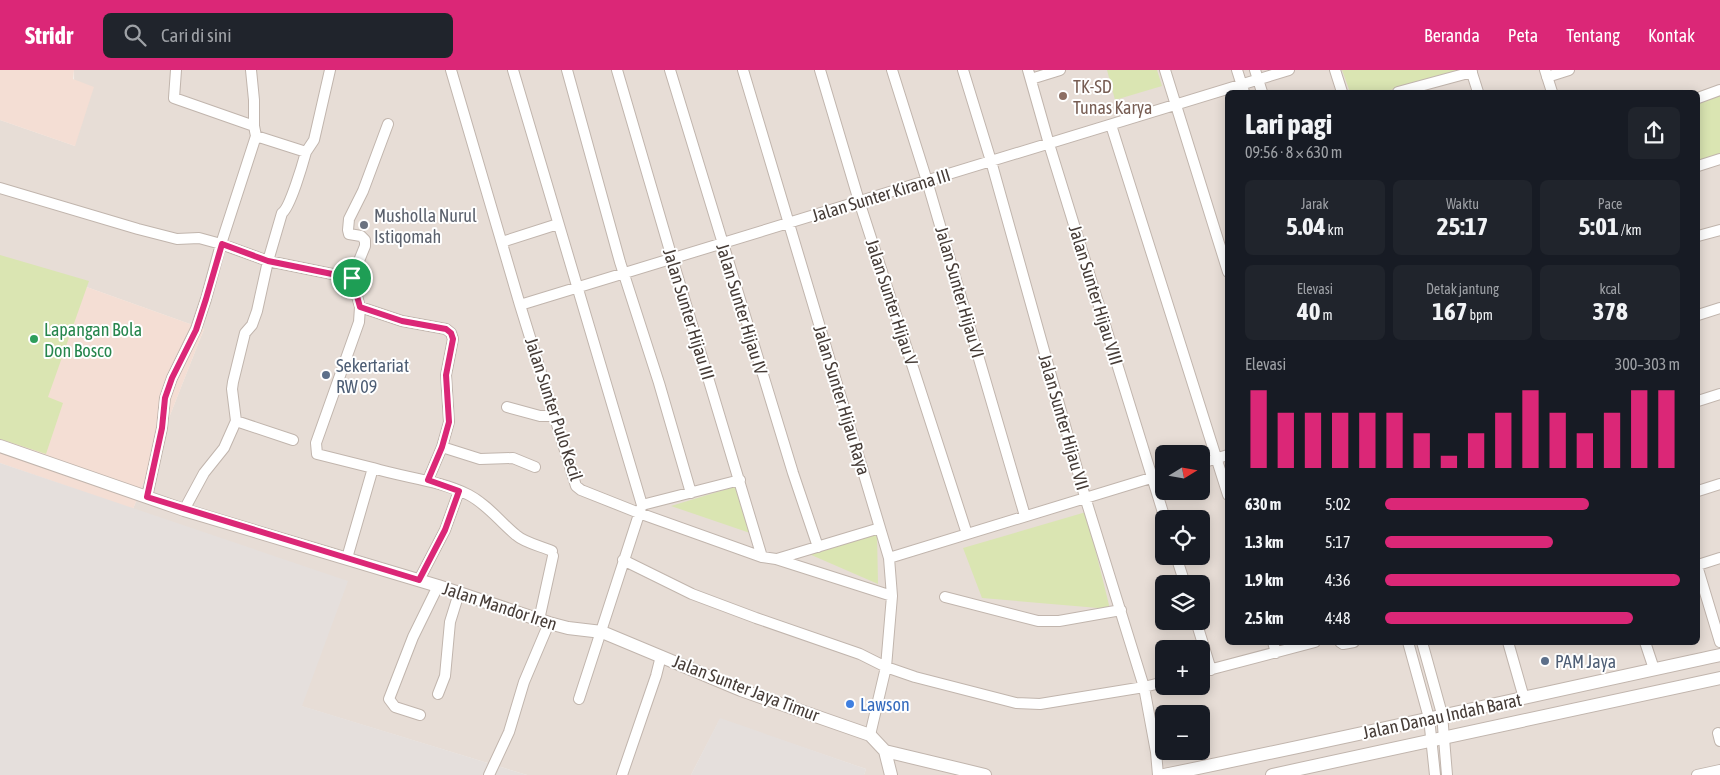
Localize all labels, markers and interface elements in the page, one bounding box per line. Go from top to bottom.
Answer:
search box [103,13,453,58]
icon: search [121,21,149,49]
text: Stridr [25,22,73,49]
text: Cari di sini [161,24,232,46]
text: Beranda [1424,25,1480,46]
text: Peta [1508,25,1538,46]
text: Tentang [1566,25,1620,46]
text: Kontak [1648,25,1695,46]
place label: TK-SD Tunas Karya [1073,76,1152,118]
marker: TK-SD Tunas Karya [1057,90,1069,102]
button: share [1628,107,1680,159]
text: Lari pagi [1245,108,1332,140]
text: 09:56 · 8 × 630 m [1245,143,1342,161]
street label: Jalan Sunter Kirana III [809,164,953,226]
text: Jarak [1301,196,1329,212]
text: Waktu [1446,196,1479,212]
text: Pace [1598,196,1622,212]
place label: Musholla Nurul Istiqomah [374,205,477,247]
text: 5.04 [1286,212,1326,240]
text: 25:17 [1437,212,1488,240]
text: 5:01 [1579,212,1619,240]
marker: Musholla Nurul Istiqomah [358,219,370,231]
street label: Jalan Sunter Hijau VIII [1065,222,1127,368]
text: km [1326,222,1344,238]
text: /km [1619,222,1642,238]
street label: Jalan Sunter Hijau VI [931,224,989,360]
street label: Jalan Sunter Hijau V [862,236,922,368]
street label: Jalan Sunter Hijau IV [712,241,772,377]
street label: Jalan Sunter Hijau III [659,246,719,382]
pin [331,257,373,299]
icon: arrive [338,264,366,292]
text: Elevasi [1297,281,1333,297]
text: Detak jantung [1426,281,1499,297]
text: kcal [1600,281,1621,297]
text: 40 [1297,297,1321,325]
text: 167 [1432,297,1467,325]
text: 378 [1593,297,1628,325]
text: m [1321,307,1333,323]
text: bpm [1467,307,1493,323]
place label: Lapangan Bola Don Bosco [44,319,142,361]
street label: Jalan Sunter Hijau Raya [809,323,875,477]
marker: Lapangan Bola Don Bosco [28,333,40,345]
street label: Jalan Sunter Pulo Kecil [521,335,587,484]
street label: Jalan Sunter Hijau VII [1035,351,1093,493]
place label: Sekertariat RW 09 [336,355,409,397]
text: Elevasi [1245,355,1286,373]
text: 300–303 m [1615,355,1680,373]
marker: Sekertariat RW 09 [320,369,332,381]
north arrow [1155,445,1210,500]
map controls [1155,445,1210,760]
text: 630 m [1245,495,1281,513]
text: 5:02 [1325,495,1351,513]
button: locate [1155,510,1210,565]
text: 1.3 km [1245,533,1284,551]
text: 5:17 [1325,533,1350,551]
text: 1.9 km [1245,571,1284,589]
text: 4:36 [1325,571,1350,589]
button: layers [1155,575,1210,630]
street label: Jalan Mandor Iren [440,578,560,634]
text: 2.5 km [1245,609,1284,627]
text: 4:48 [1325,609,1350,627]
button: + [1155,640,1210,695]
street label: Jalan Sunter Jaya Timur [670,650,823,726]
place label: PAM Jaya [1555,651,1616,672]
marker: PAM Jaya [1539,655,1551,667]
street label: Jalan Danau Indah Barat [1361,689,1523,743]
place label: Lawson [860,694,910,715]
marker: Lawson [844,698,856,710]
button: − [1155,705,1210,760]

